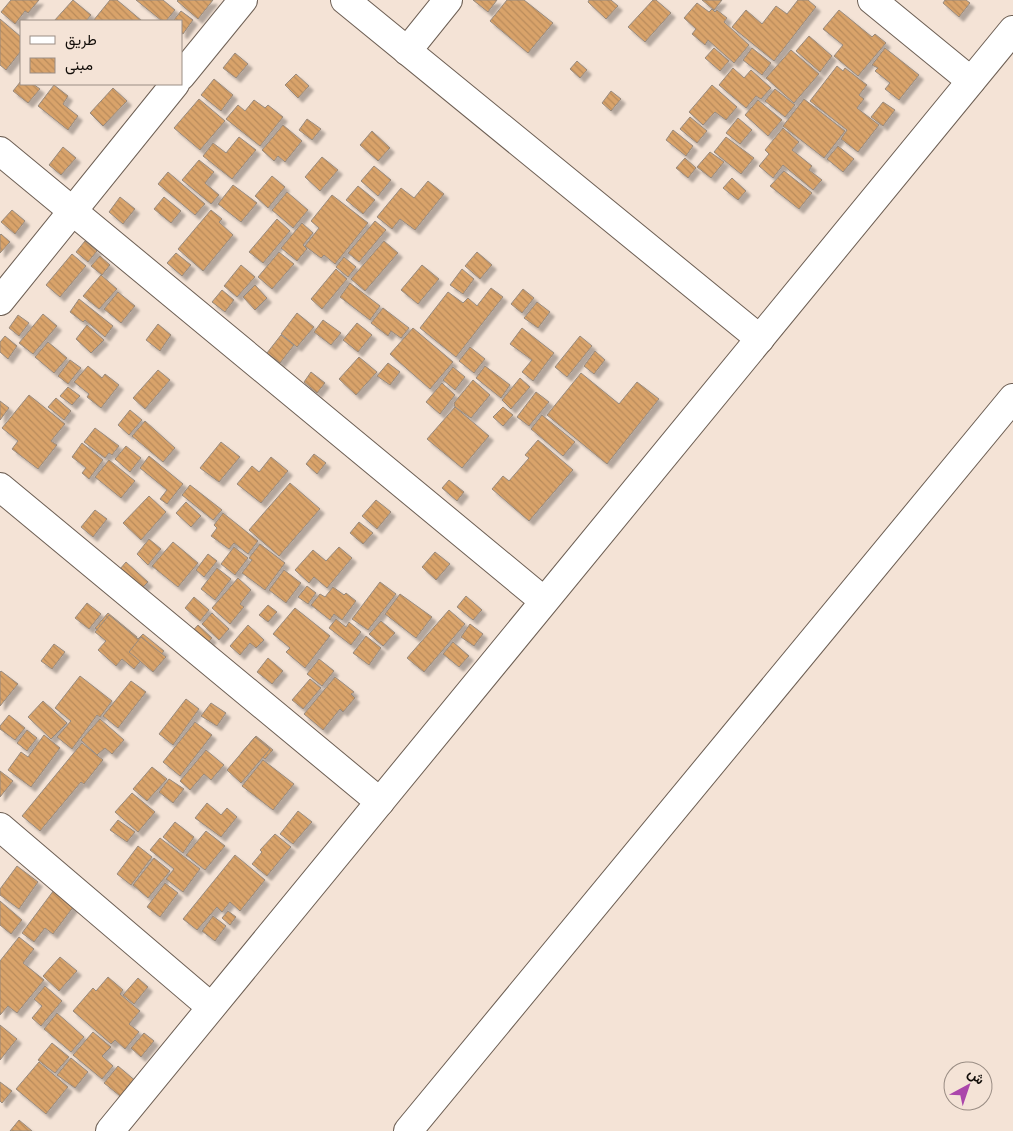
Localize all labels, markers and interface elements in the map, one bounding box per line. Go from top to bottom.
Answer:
legend [20,20,182,85]
text: طريق [65,31,97,50]
text: مبنى [65,56,93,75]
north arrow [943,1061,993,1111]
text: ش [964,1065,988,1088]

